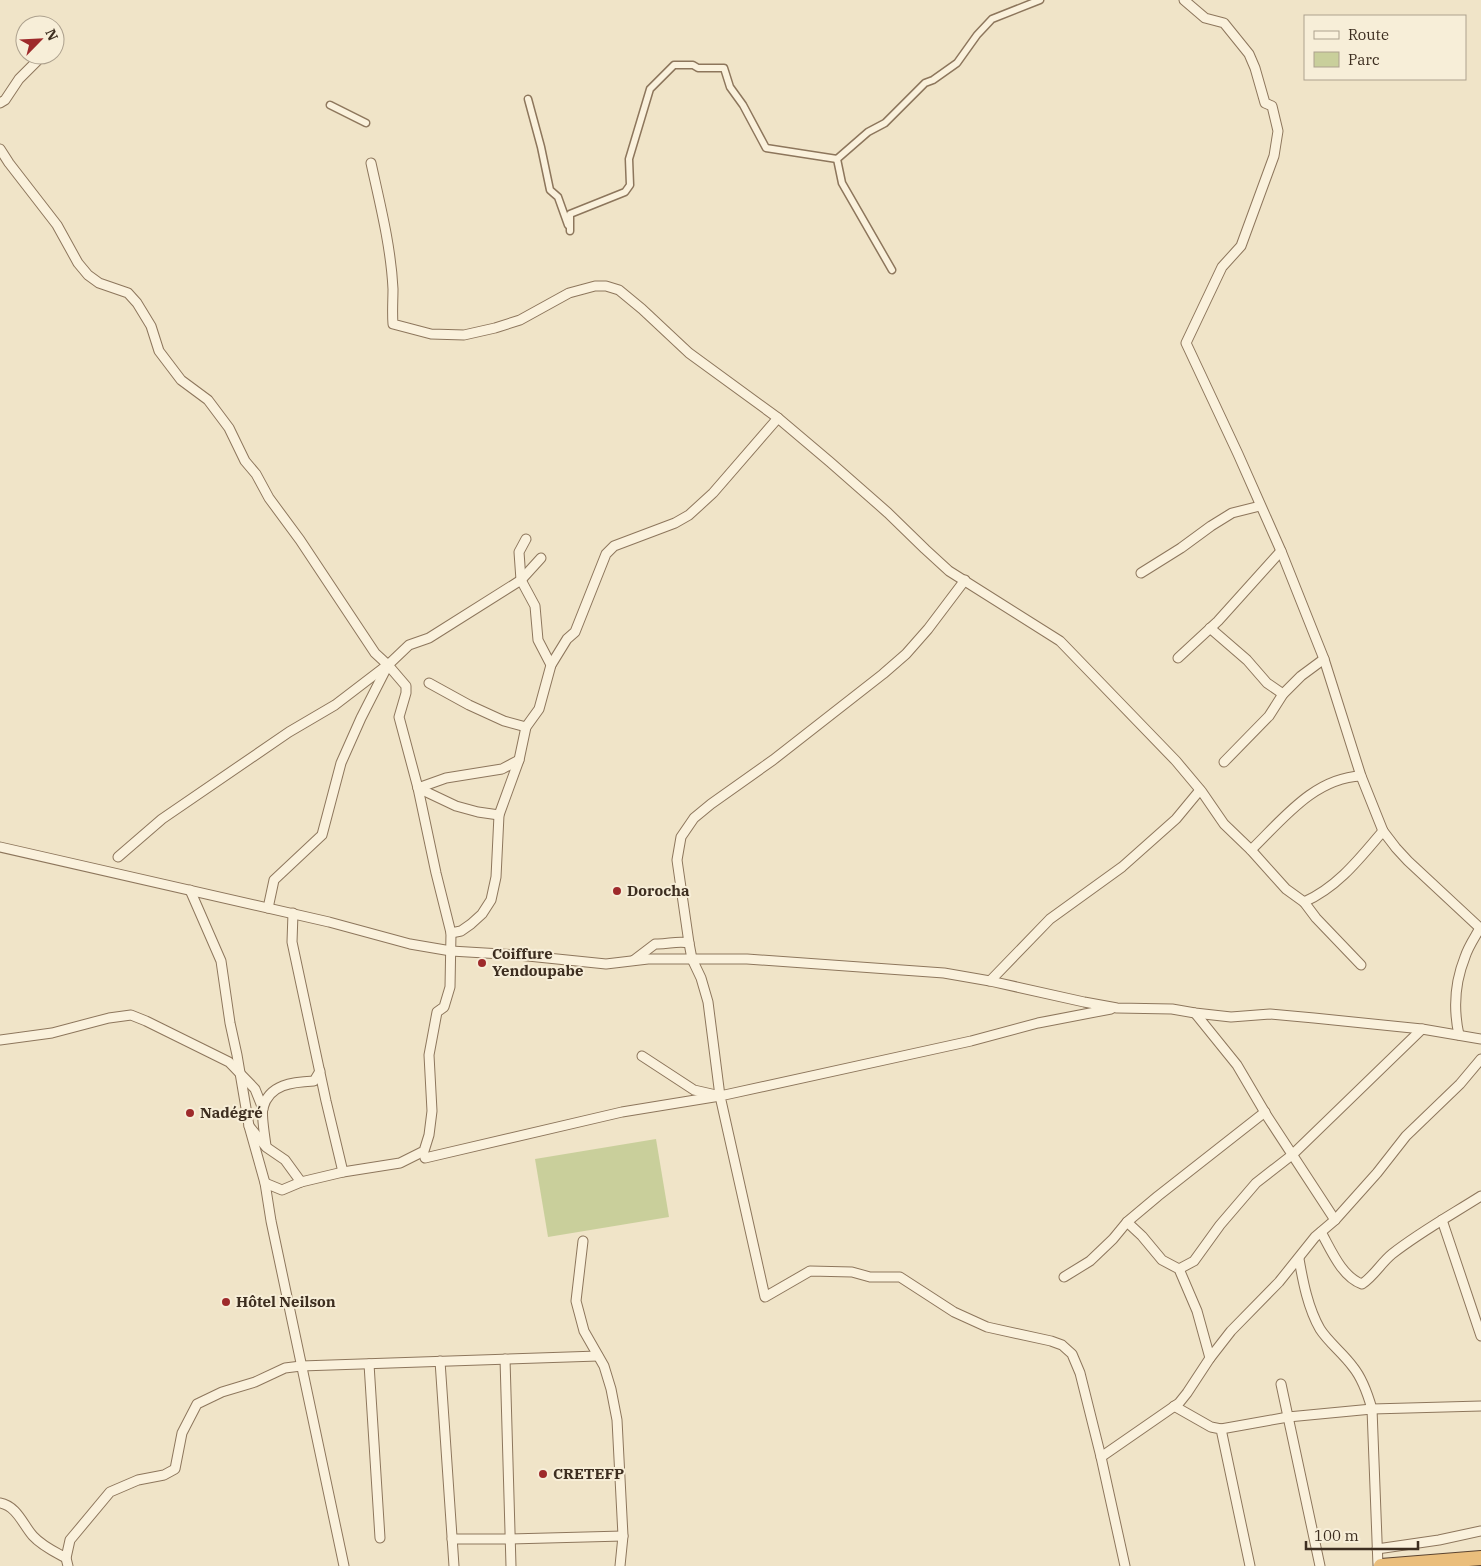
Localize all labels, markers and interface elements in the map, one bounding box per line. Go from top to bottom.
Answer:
north arrow [15,15,65,65]
legend [1304,15,1466,80]
text: Route [1348,25,1389,44]
text: N [41,26,62,43]
text: Parc [1348,50,1380,69]
place label: Dorocha [627,881,690,900]
marker: Dorocha [611,885,623,897]
place label: Coiffure Yendoupabe [492,944,583,980]
marker: Coiffure Yendoupabe [476,957,488,969]
place label: Nadégré [200,1103,263,1122]
marker: Nadégré [184,1107,196,1119]
place label: Hôtel Neilson [236,1292,336,1311]
marker: Hôtel Neilson [220,1296,232,1308]
place label: CRETEFP [553,1464,624,1483]
marker: CRETEFP [537,1468,549,1480]
scale bar [1306,1518,1418,1550]
text: 100 m [1314,1526,1359,1545]

